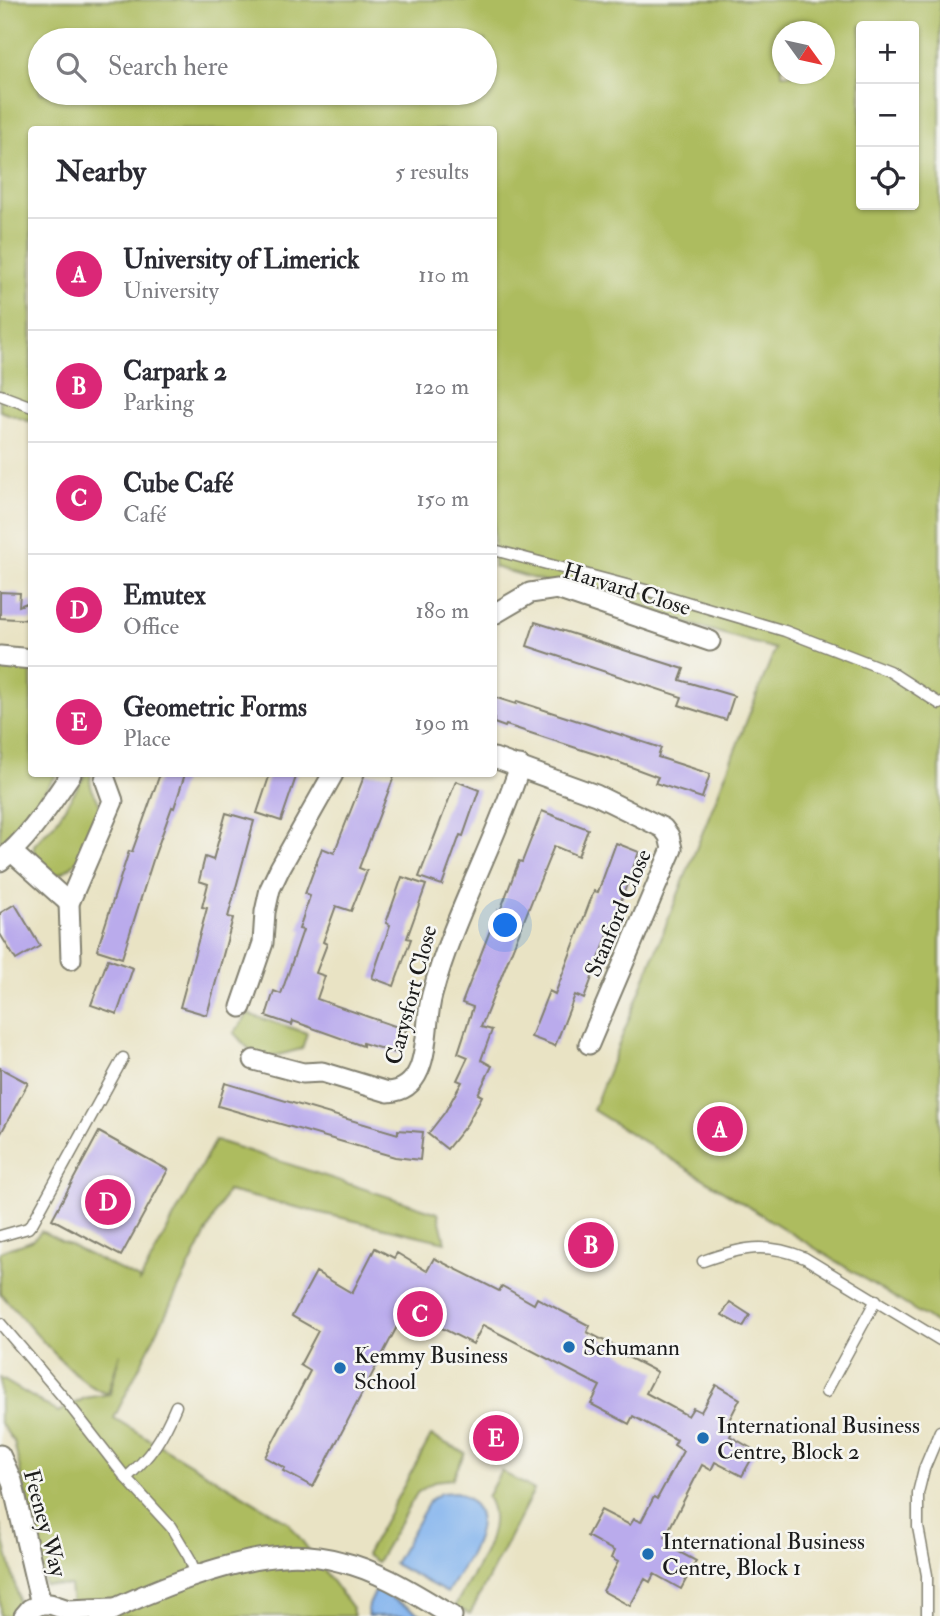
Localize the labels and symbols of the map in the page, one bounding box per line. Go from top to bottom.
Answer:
north arrow [772,21,835,84]
street label: Harvard Close [560,556,695,622]
street label: Stanford Close [578,845,658,981]
your location [488,908,522,942]
street label: Carysfort Close [378,922,444,1068]
pin: A [697,1103,743,1155]
pin: D [85,1176,131,1228]
pin: B [568,1219,614,1271]
pin: C [397,1288,443,1340]
place label: Schumann [583,1333,680,1362]
marker: Schumann [561,1339,577,1355]
place label: Kemmy Business School [354,1341,508,1396]
marker: Kemmy Business School [332,1360,348,1376]
place label: International Business Centre, Block 2 [717,1411,920,1466]
pin: E [473,1412,519,1464]
marker: International Business Centre, Block 2 [695,1430,711,1446]
street label: Feeney Way [17,1466,74,1581]
place label: International Business Centre, Block 1 [662,1527,865,1582]
marker: International Business Centre, Block 1 [640,1546,656,1562]

